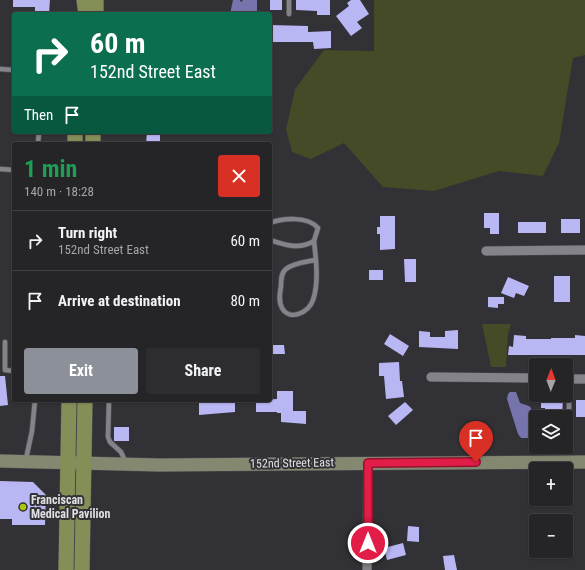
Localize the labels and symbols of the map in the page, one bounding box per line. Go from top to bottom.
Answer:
north arrow [529,358,573,402]
pin [459,421,493,462]
street label: 152nd Street East [250,455,335,471]
place label: Franciscan Medical Pavilion [31,493,111,521]
marker: Franciscan Medical Pavilion [18,502,28,512]
position arrow [347,522,389,564]

